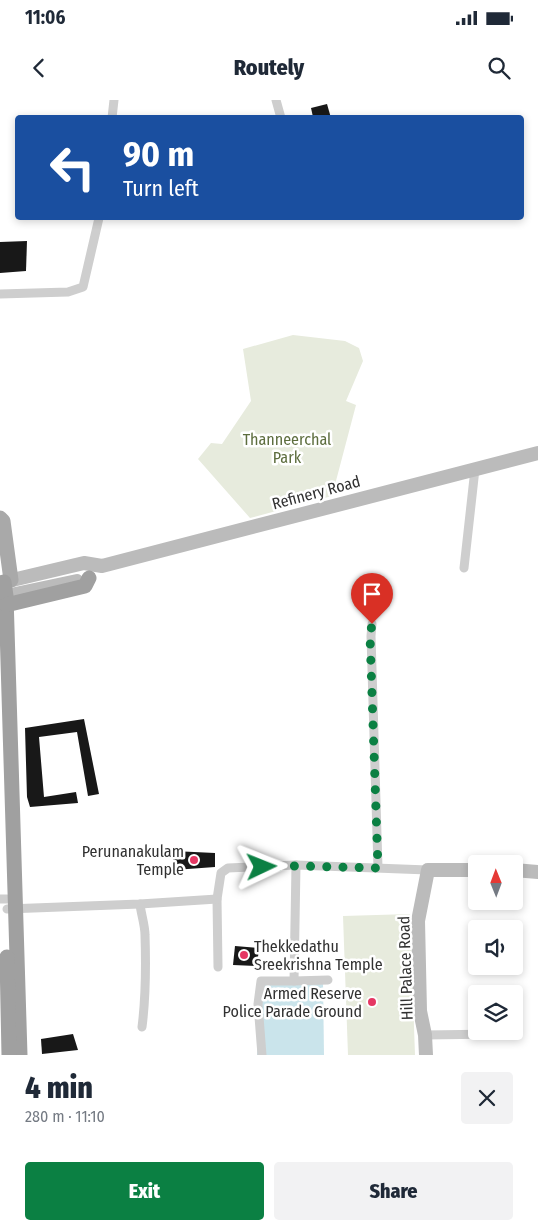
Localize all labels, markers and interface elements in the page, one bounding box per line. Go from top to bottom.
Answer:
text: 11:06 [25,6,65,29]
icon: back [25,54,53,82]
text: Routely [234,54,304,81]
icon: search [485,54,513,82]
text: 90 m [123,133,194,175]
icon: left [40,135,105,200]
text: Turn left [123,175,199,202]
park label: Thanneerchal Park [243,430,331,467]
street label: Refinery Road [270,472,362,513]
pin [351,573,393,624]
icon: arrive [358,580,386,608]
position arrow [235,840,287,892]
place label: Perunanakulam Temple [82,842,184,879]
marker: Perunanakulam Temple [188,854,200,866]
north arrow [468,855,522,910]
map controls [468,855,523,1040]
street label: Hill Palace Road [394,915,417,1021]
button: sound [468,920,523,975]
place label: Thekkedathu Sreekrishna Temple [254,937,383,974]
marker: Thekkedathu Sreekrishna Temple [238,949,250,961]
place label: Armed Reserve Police Parade Ground [223,984,362,1021]
button: layers [468,985,523,1040]
marker: Armed Reserve Police Parade Ground [366,996,378,1008]
text: 4 min [25,1070,93,1106]
button: close [461,1072,513,1124]
text: 280 m · 11:10 [25,1107,105,1126]
button: Exit [25,1162,264,1220]
button: Share [274,1162,513,1220]

